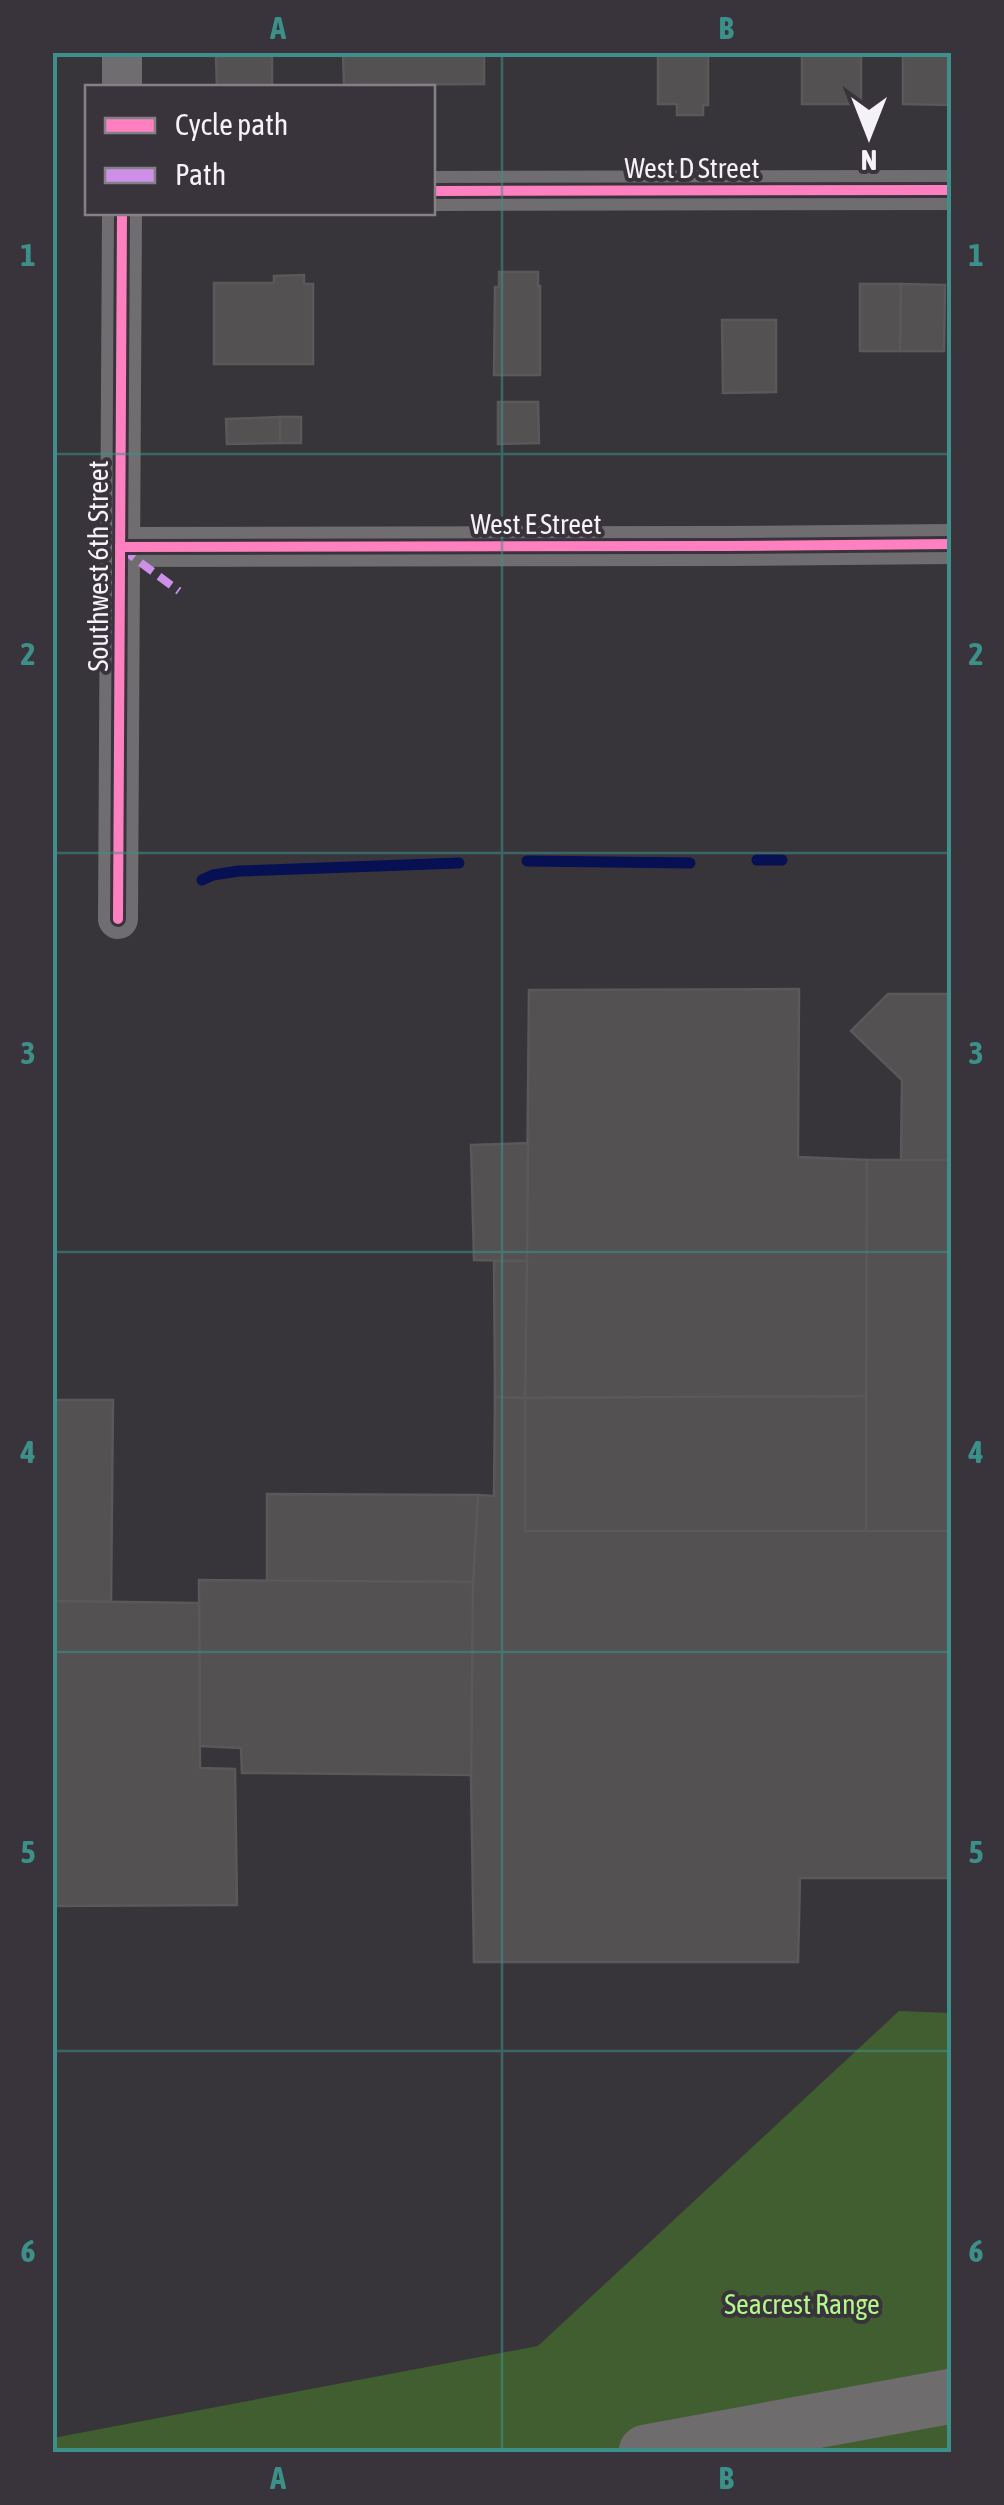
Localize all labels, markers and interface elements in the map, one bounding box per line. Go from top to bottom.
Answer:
text: A [269,9,286,46]
text: B [718,9,734,46]
legend [85,85,435,215]
north arrow [819,85,919,185]
text: Cycle path [175,107,288,141]
text: N [861,144,877,176]
street label: West D Street [625,152,759,184]
text: Path [175,157,226,191]
text: 1 [20,236,36,273]
text: 1 [968,236,984,273]
street label: Southwest 6th Street [82,460,114,672]
street label: West E Street [470,508,602,540]
text: 2 [20,635,36,672]
text: 2 [968,635,984,672]
text: 3 [20,1034,36,1071]
text: 3 [968,1034,984,1071]
text: 4 [19,1433,36,1470]
text: 4 [967,1433,984,1470]
text: 5 [20,1833,36,1870]
text: 5 [968,1833,984,1870]
text: 6 [20,2232,36,2269]
text: 6 [968,2232,984,2269]
park label: Seacrest Range [724,2288,880,2320]
text: A [269,2459,286,2496]
text: B [718,2459,734,2496]

